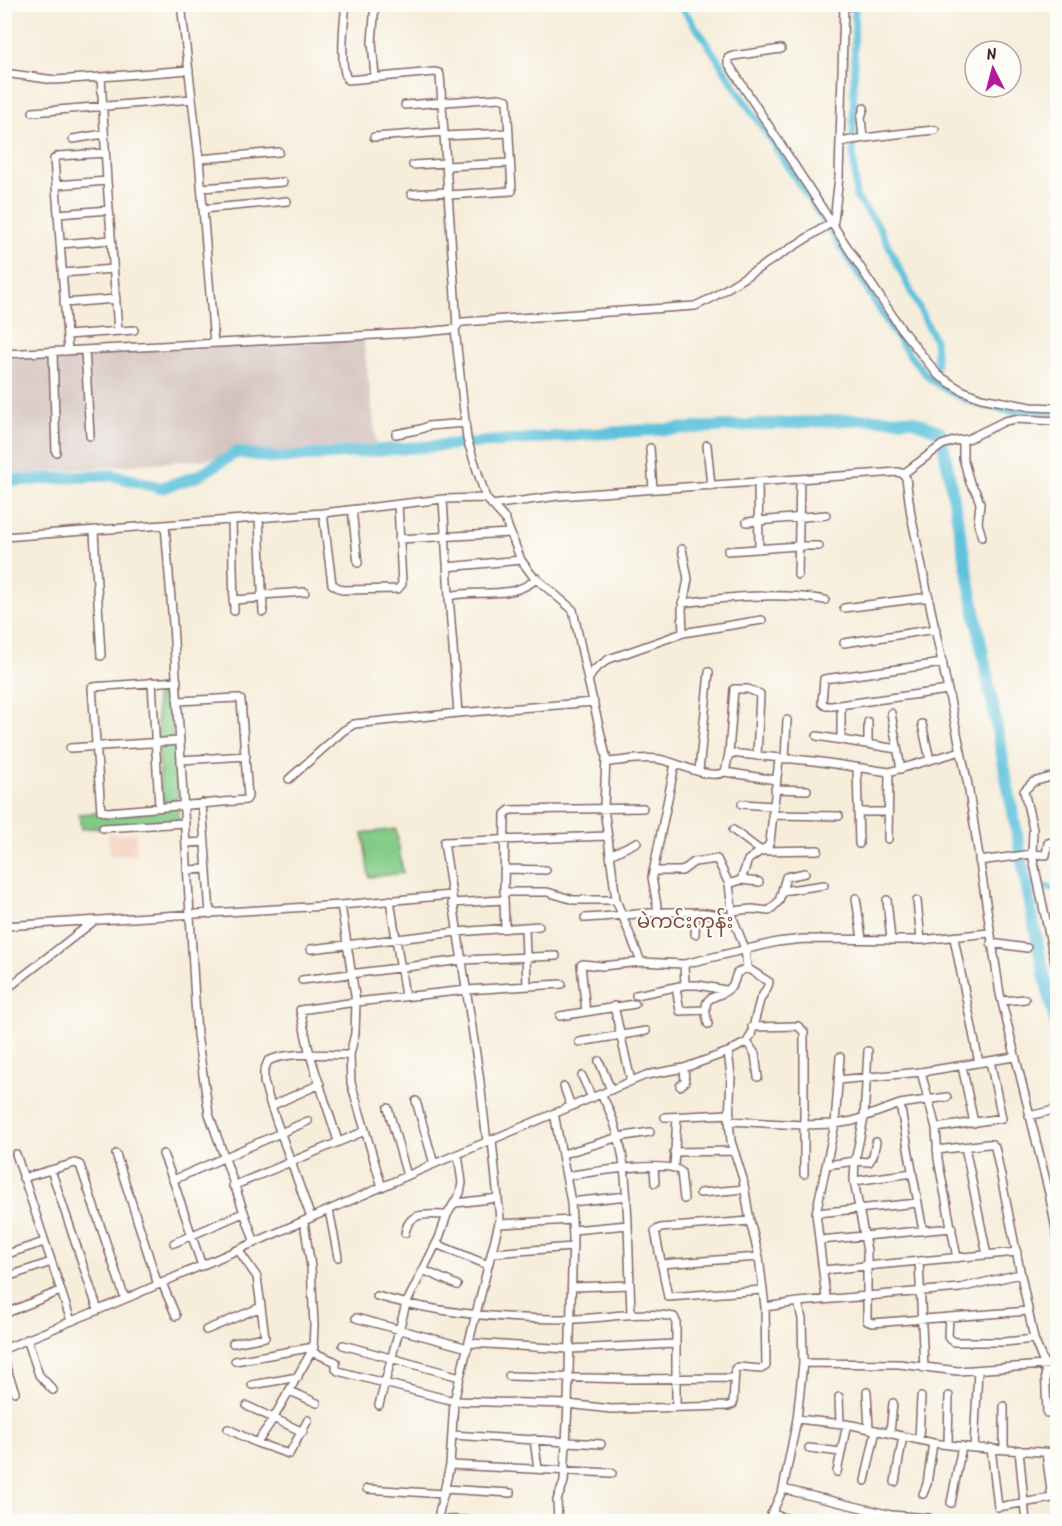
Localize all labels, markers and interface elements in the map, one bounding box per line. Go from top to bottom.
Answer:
north arrow [963,39,1023,99]
text: N [985,43,998,69]
district label: မဲကင်းကုန်း [637,907,733,939]

